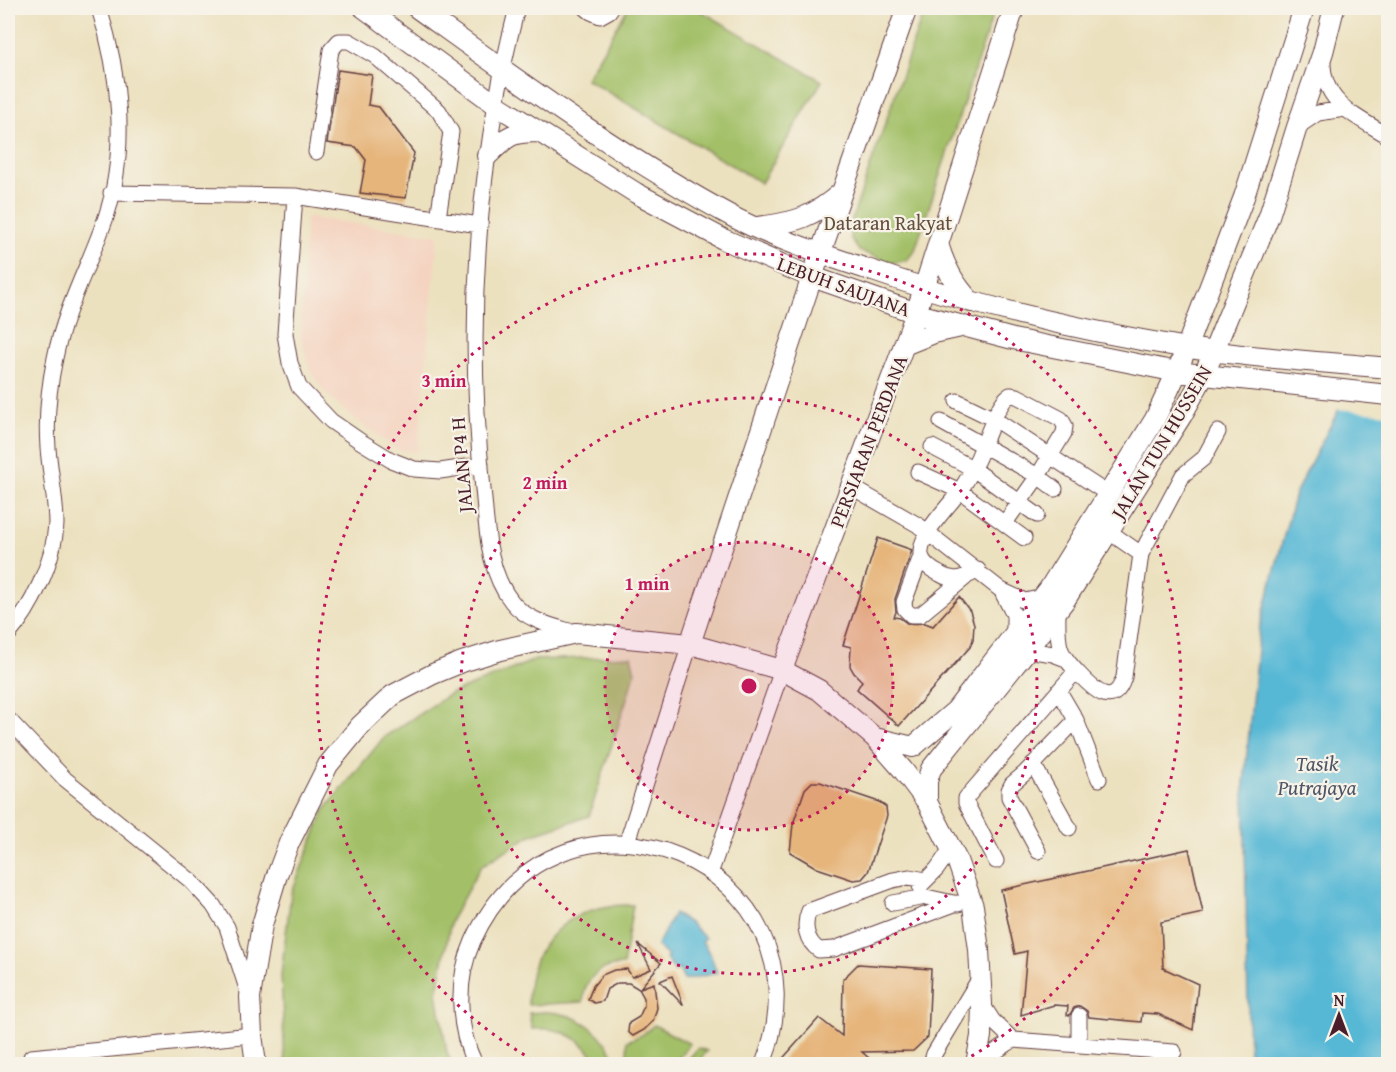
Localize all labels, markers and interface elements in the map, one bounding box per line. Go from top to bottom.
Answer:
park label: Dataran Rakyat [824,208,952,237]
street label: LEBUH SAUJANA [773,248,915,324]
street label: PERSIARAN PERDANA [822,350,914,532]
street label: JALAN TUN HUSSEIN [1102,360,1218,527]
text: 3 min [422,367,467,394]
street label: JALAN P4 H [442,416,480,517]
text: 2 min [523,469,568,496]
text: 1 min [625,570,670,597]
centre of rings [739,676,759,696]
water label: Tasik Putrajaya [1277,748,1357,803]
north arrow [1309,985,1369,1045]
text: N [1334,988,1345,1012]

